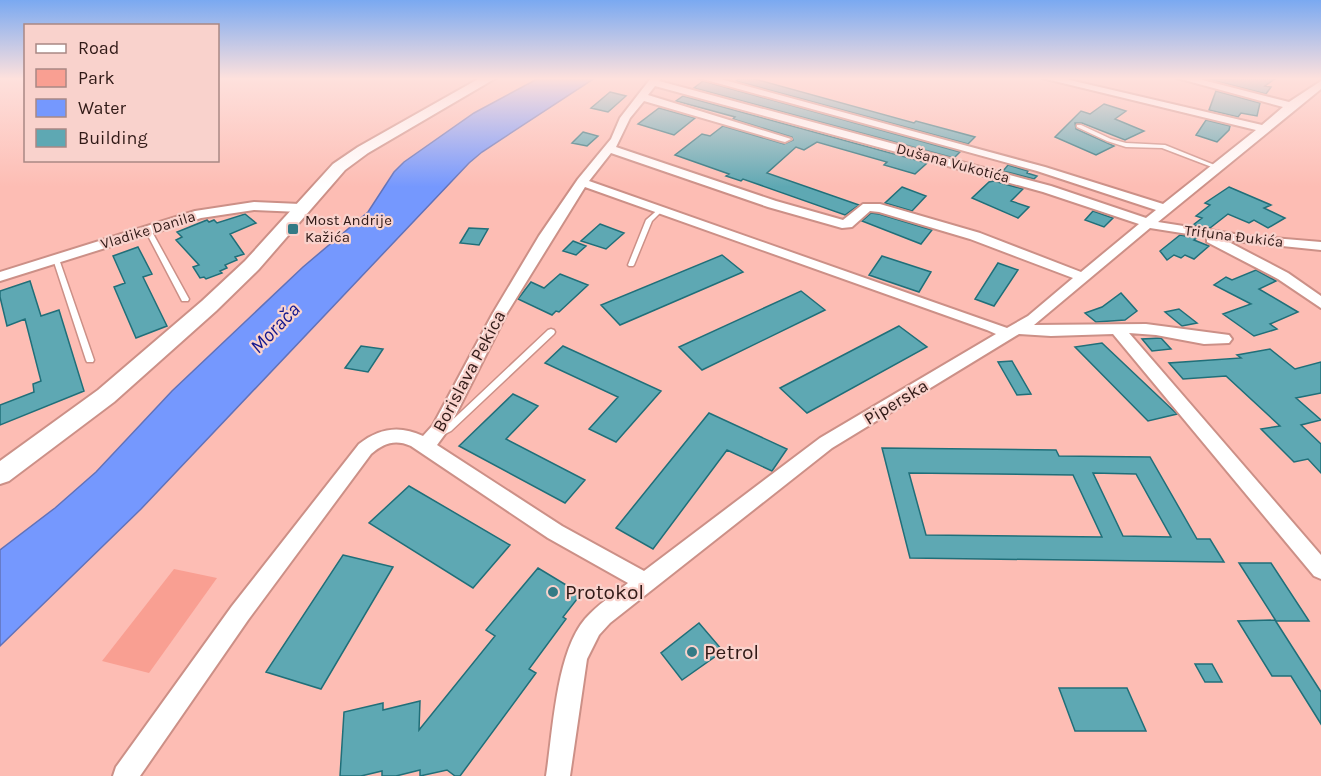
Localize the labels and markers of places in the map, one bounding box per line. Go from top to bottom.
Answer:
place label: Most Andrije Kažića [305,211,392,246]
marker: Most Andrije Kažića [286,222,300,236]
place label: Protokol [565,580,644,604]
marker: Protokol [546,585,560,599]
place label: Petrol [704,640,759,664]
marker: Petrol [685,645,699,659]

